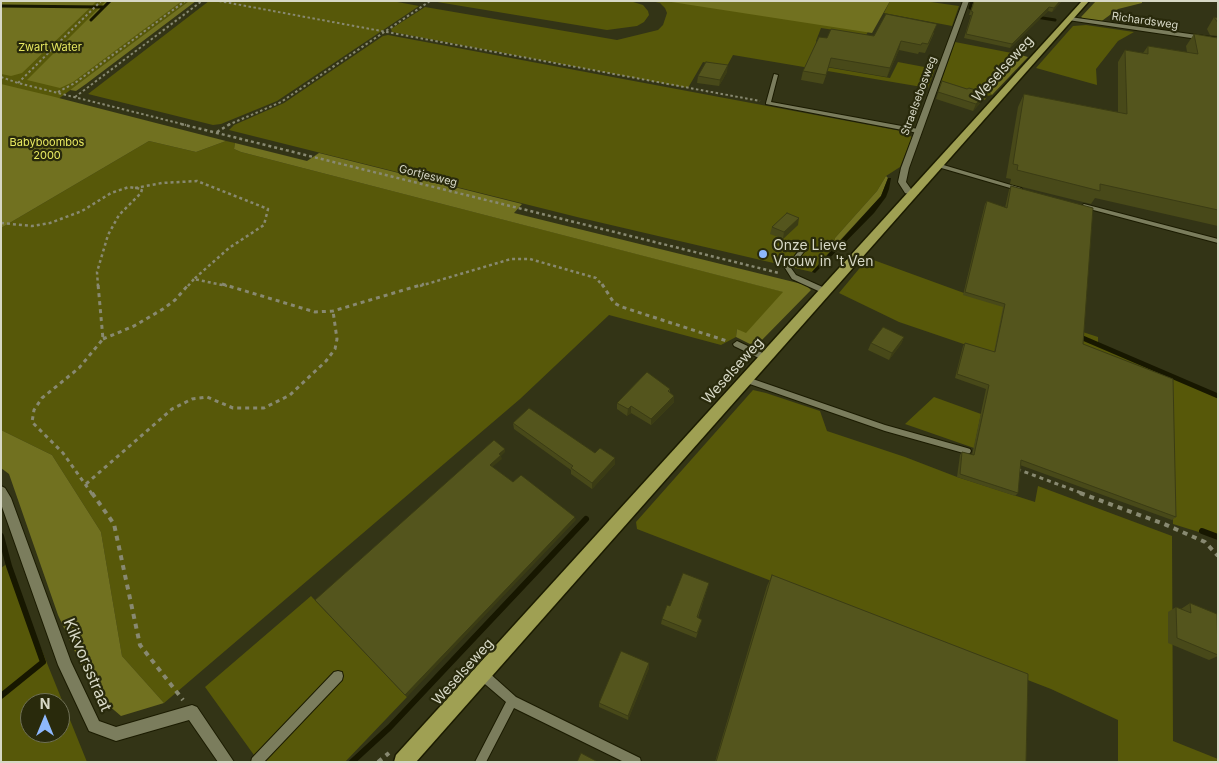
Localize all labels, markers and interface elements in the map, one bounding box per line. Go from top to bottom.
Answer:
street label: Richardsweg [1111,10,1179,32]
street label: Weselseweg [969,32,1037,106]
park label: Zwart Water [18,41,82,55]
street label: Straelsebosweg [899,55,939,137]
park label: Babyboombos 2000 [10,136,84,162]
street label: Gortjesweg [397,162,459,190]
place label: Onze Lieve Vrouw in 't Ven [773,238,873,270]
marker: Onze Lieve Vrouw in 't Ven [757,248,769,260]
street label: Weselseweg [699,334,767,408]
street label: Kikvorsstraat [59,616,115,714]
street label: Weselseweg [429,635,497,709]
north arrow [20,693,70,743]
text: N [40,695,50,712]

